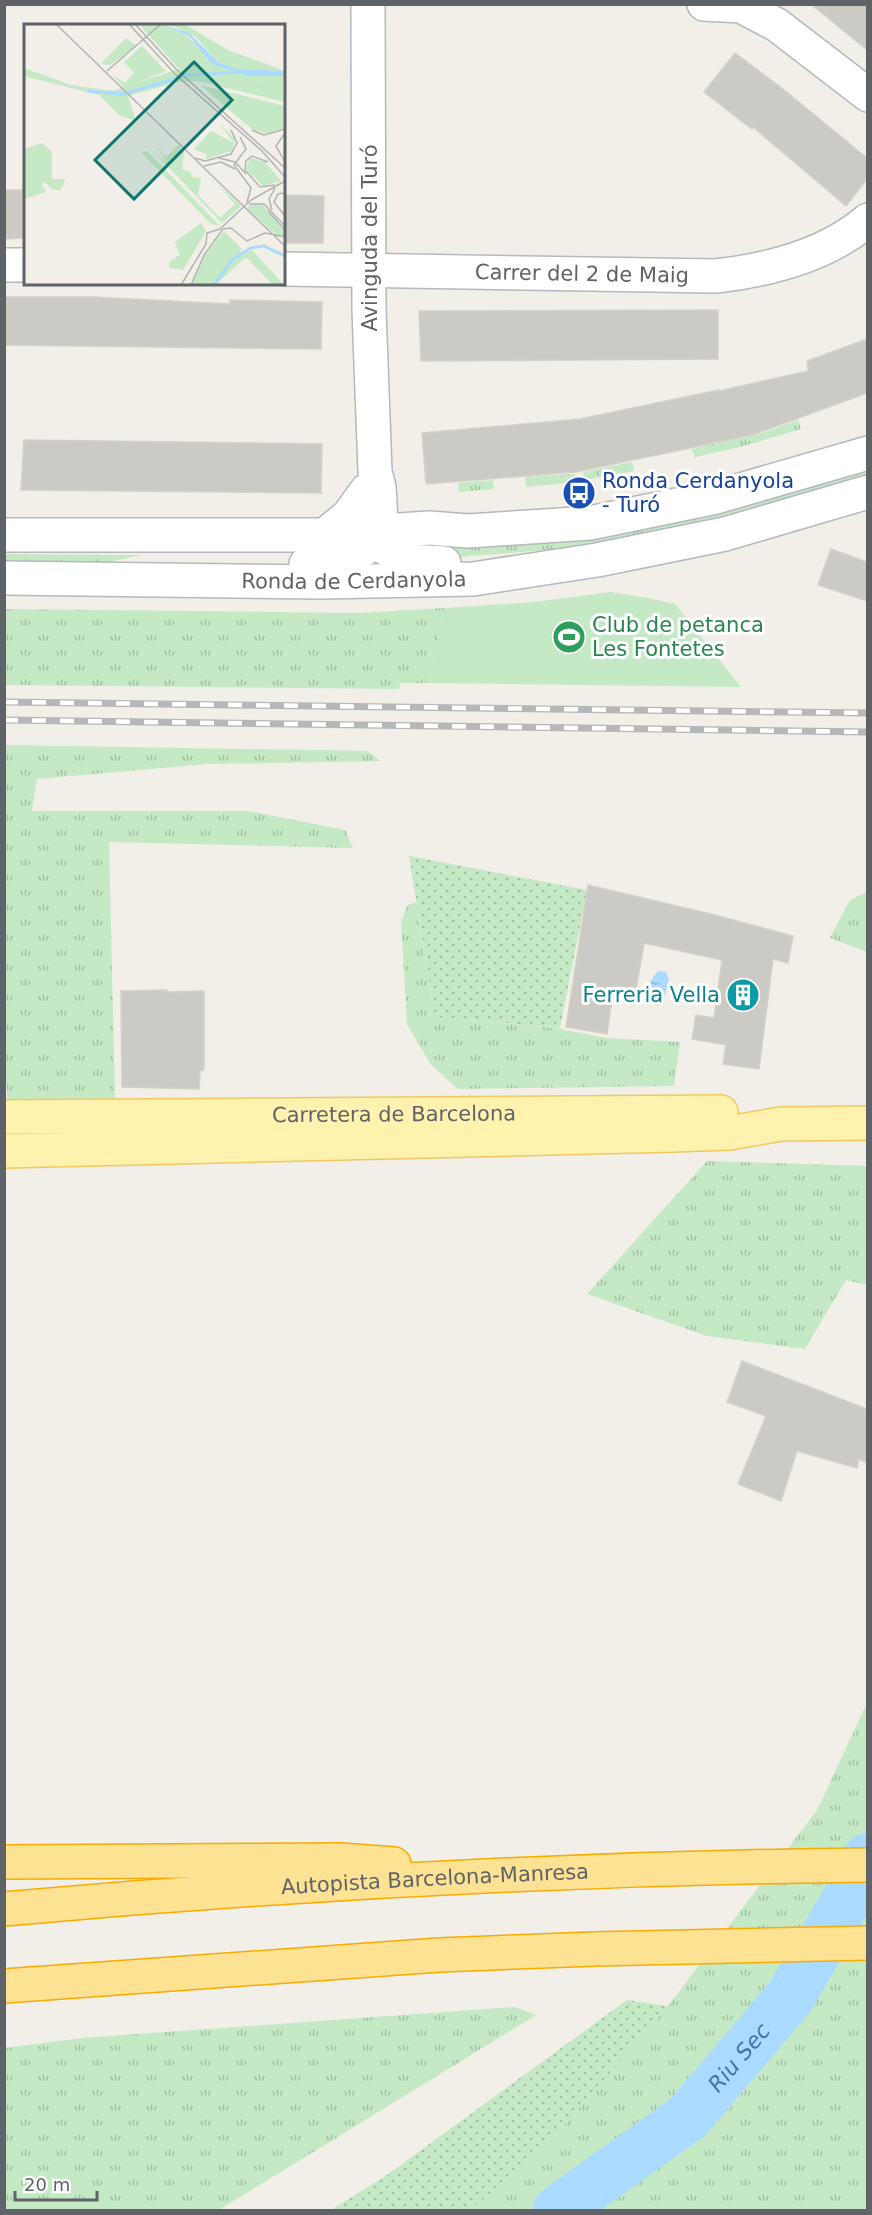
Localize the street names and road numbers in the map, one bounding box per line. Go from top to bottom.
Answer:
street label: Avinguda del Turó [358,145,382,331]
street label: Carrer del 2 de Maig [475,260,689,288]
street label: Ronda de Cerdanyola [241,567,467,594]
street label: Carretera de Barcelona [272,1101,516,1127]
street label: Autopista Barcelona-Manresa [280,1860,589,1899]

